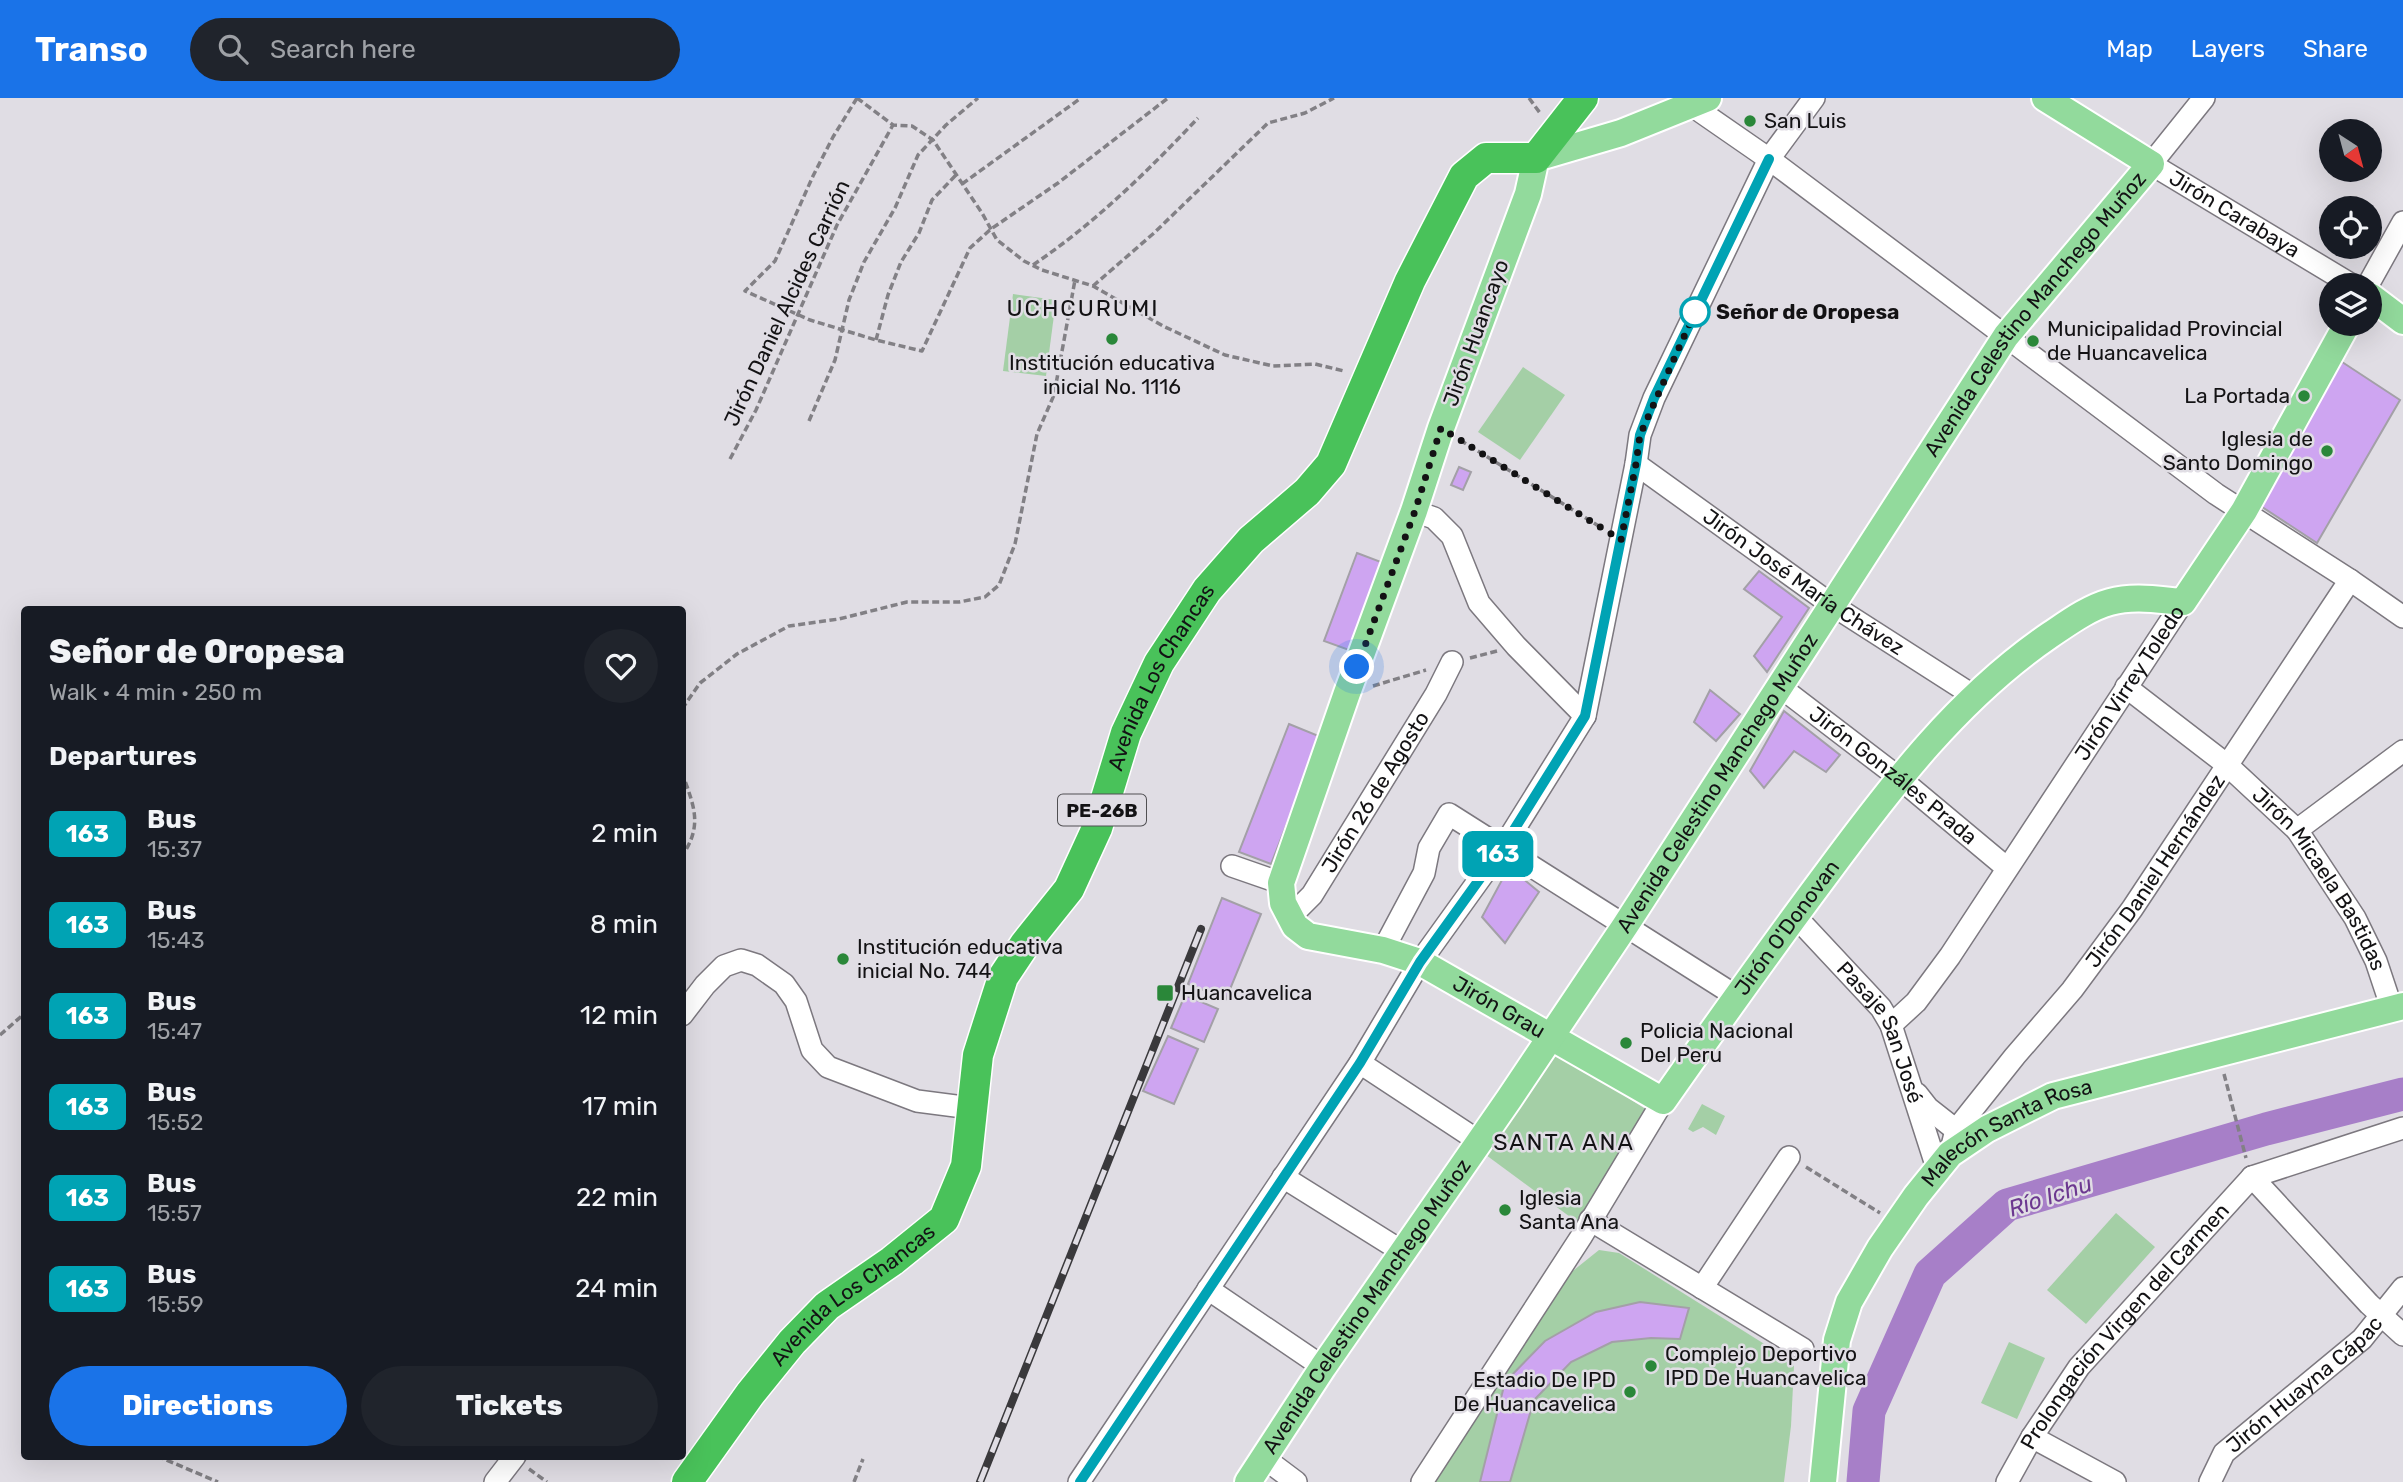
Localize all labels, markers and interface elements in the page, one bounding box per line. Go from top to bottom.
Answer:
search box [190,18,680,81]
text: Transo [35,30,148,69]
icon: search [214,30,252,68]
text: Search here [270,34,416,65]
text: Map [2106,35,2153,63]
text: Layers [2191,35,2265,63]
text: Share [2303,35,2368,63]
place label: San Luis [1764,108,1846,133]
marker: San Luis [1742,113,1758,129]
north arrow [2319,119,2382,182]
map controls [2319,119,2382,336]
street label: Jirón Carabaya [2165,165,2304,263]
street label: Avenida Celestino Manchego Muñoz [1919,166,2151,461]
street label: Jirón Daniel Alcides Carrión [718,176,855,430]
button: locate [2319,196,2382,259]
street label: Jirón Huancayo [1437,256,1514,410]
button: layers [2319,273,2382,336]
district label: UCHCURUMI [1006,294,1160,322]
marker: Señor de Oropesa [1680,297,1710,327]
place label: Señor de Oropesa [1716,299,1899,324]
place label: Municipalidad Provincial de Huancavelica [2047,316,2283,365]
marker: Institución educativa inicial No. 1116 [1104,331,1120,347]
marker: Municipalidad Provincial de Huancavelica [2025,333,2041,349]
place label: Institución educativa inicial No. 1116 [1009,350,1215,399]
place label: La Portada [2184,383,2290,408]
marker: La Portada [2296,388,2312,404]
place label: Iglesia de Santo Domingo [2163,426,2313,475]
marker: Iglesia de Santo Domingo [2319,443,2335,459]
street label: Jirón José María Chávez [1698,503,1909,660]
street label: Avenida Los Chancas [1102,579,1220,774]
street label: Jirón Virrey Toledo [2069,600,2189,765]
street label: Avenida Celestino Manchego Muñoz [1611,628,1823,937]
button: heart [584,629,658,703]
text: Señor de Oropesa [49,632,345,671]
your location [1339,649,1374,684]
text: Walk · 4 min · 250 m [49,678,262,706]
street label: Jirón Gonzáles Prada [1805,701,1982,850]
street label: Jirón 26 de Agosto [1316,707,1434,877]
text: Departures [49,741,197,772]
street label: Jirón Daniel Hernández [2080,769,2230,972]
street label: Jirón Micaela Bastidas [2247,782,2391,974]
road number: PE-26B [1058,794,1146,825]
text: Bus [147,804,196,835]
text: 2 min [591,818,658,849]
text: 163 [66,820,109,848]
line badge: 163 [1458,831,1538,877]
text: 15:37 [147,835,202,863]
text: 163 [1476,840,1520,868]
street label: Jirón O'Donovan [1729,855,1844,1000]
text: Bus [147,895,196,926]
text: 8 min [590,909,658,940]
text: 163 [66,911,109,939]
text: 15:43 [147,926,205,954]
place label: Institución educativa inicial No. 744 [857,934,1063,983]
marker: Institución educativa inicial No. 744 [835,951,851,967]
street label: Pasaje San José [1832,956,1928,1106]
street label: Jirón Grau [1449,970,1550,1043]
place label: Huancavelica [1181,980,1312,1005]
marker: Huancavelica [1155,983,1175,1003]
text: Bus [147,986,196,1017]
text: 12 min [580,1000,658,1031]
text: 163 [66,1002,109,1030]
text: 15:47 [147,1017,202,1045]
place label: Policia Nacional Del Peru [1640,1018,1793,1067]
marker: Policia Nacional Del Peru [1618,1035,1634,1051]
street label: Malecón Santa Rosa [1916,1073,2095,1192]
text: Bus [147,1077,196,1108]
text: 17 min [582,1091,658,1122]
text: 163 [66,1093,109,1121]
text: 15:52 [147,1108,204,1136]
district label: SANTA ANA [1493,1128,1635,1156]
street label: Avenida Celestino Manchego Muñoz [1257,1154,1476,1458]
text: Bus [147,1168,196,1199]
water label: Río Ichu [2005,1169,2096,1223]
text: 22 min [576,1182,658,1213]
text: 163 [66,1184,109,1212]
place label: Iglesia Santa Ana [1519,1185,1619,1234]
street label: Prolongación Virgen del Carmen [2015,1198,2234,1454]
text: 15:57 [147,1199,202,1227]
marker: Iglesia Santa Ana [1497,1202,1513,1218]
street label: Avenida Los Chancas [765,1218,940,1371]
text: Bus [147,1259,196,1290]
text: 24 min [575,1273,658,1304]
text: 163 [66,1275,109,1303]
text: 15:59 [147,1290,204,1318]
street label: Jirón Huayna Cápac [2221,1311,2387,1458]
place label: Complejo Deportivo IPD De Huancavelica [1665,1341,1867,1390]
marker: Complejo Deportivo IPD De Huancavelica [1643,1358,1659,1374]
button: Directions [49,1366,347,1446]
button: Tickets [361,1366,658,1446]
place label: Estadio De IPD De Huancavelica [1453,1367,1616,1416]
marker: Estadio De IPD De Huancavelica [1622,1384,1638,1400]

